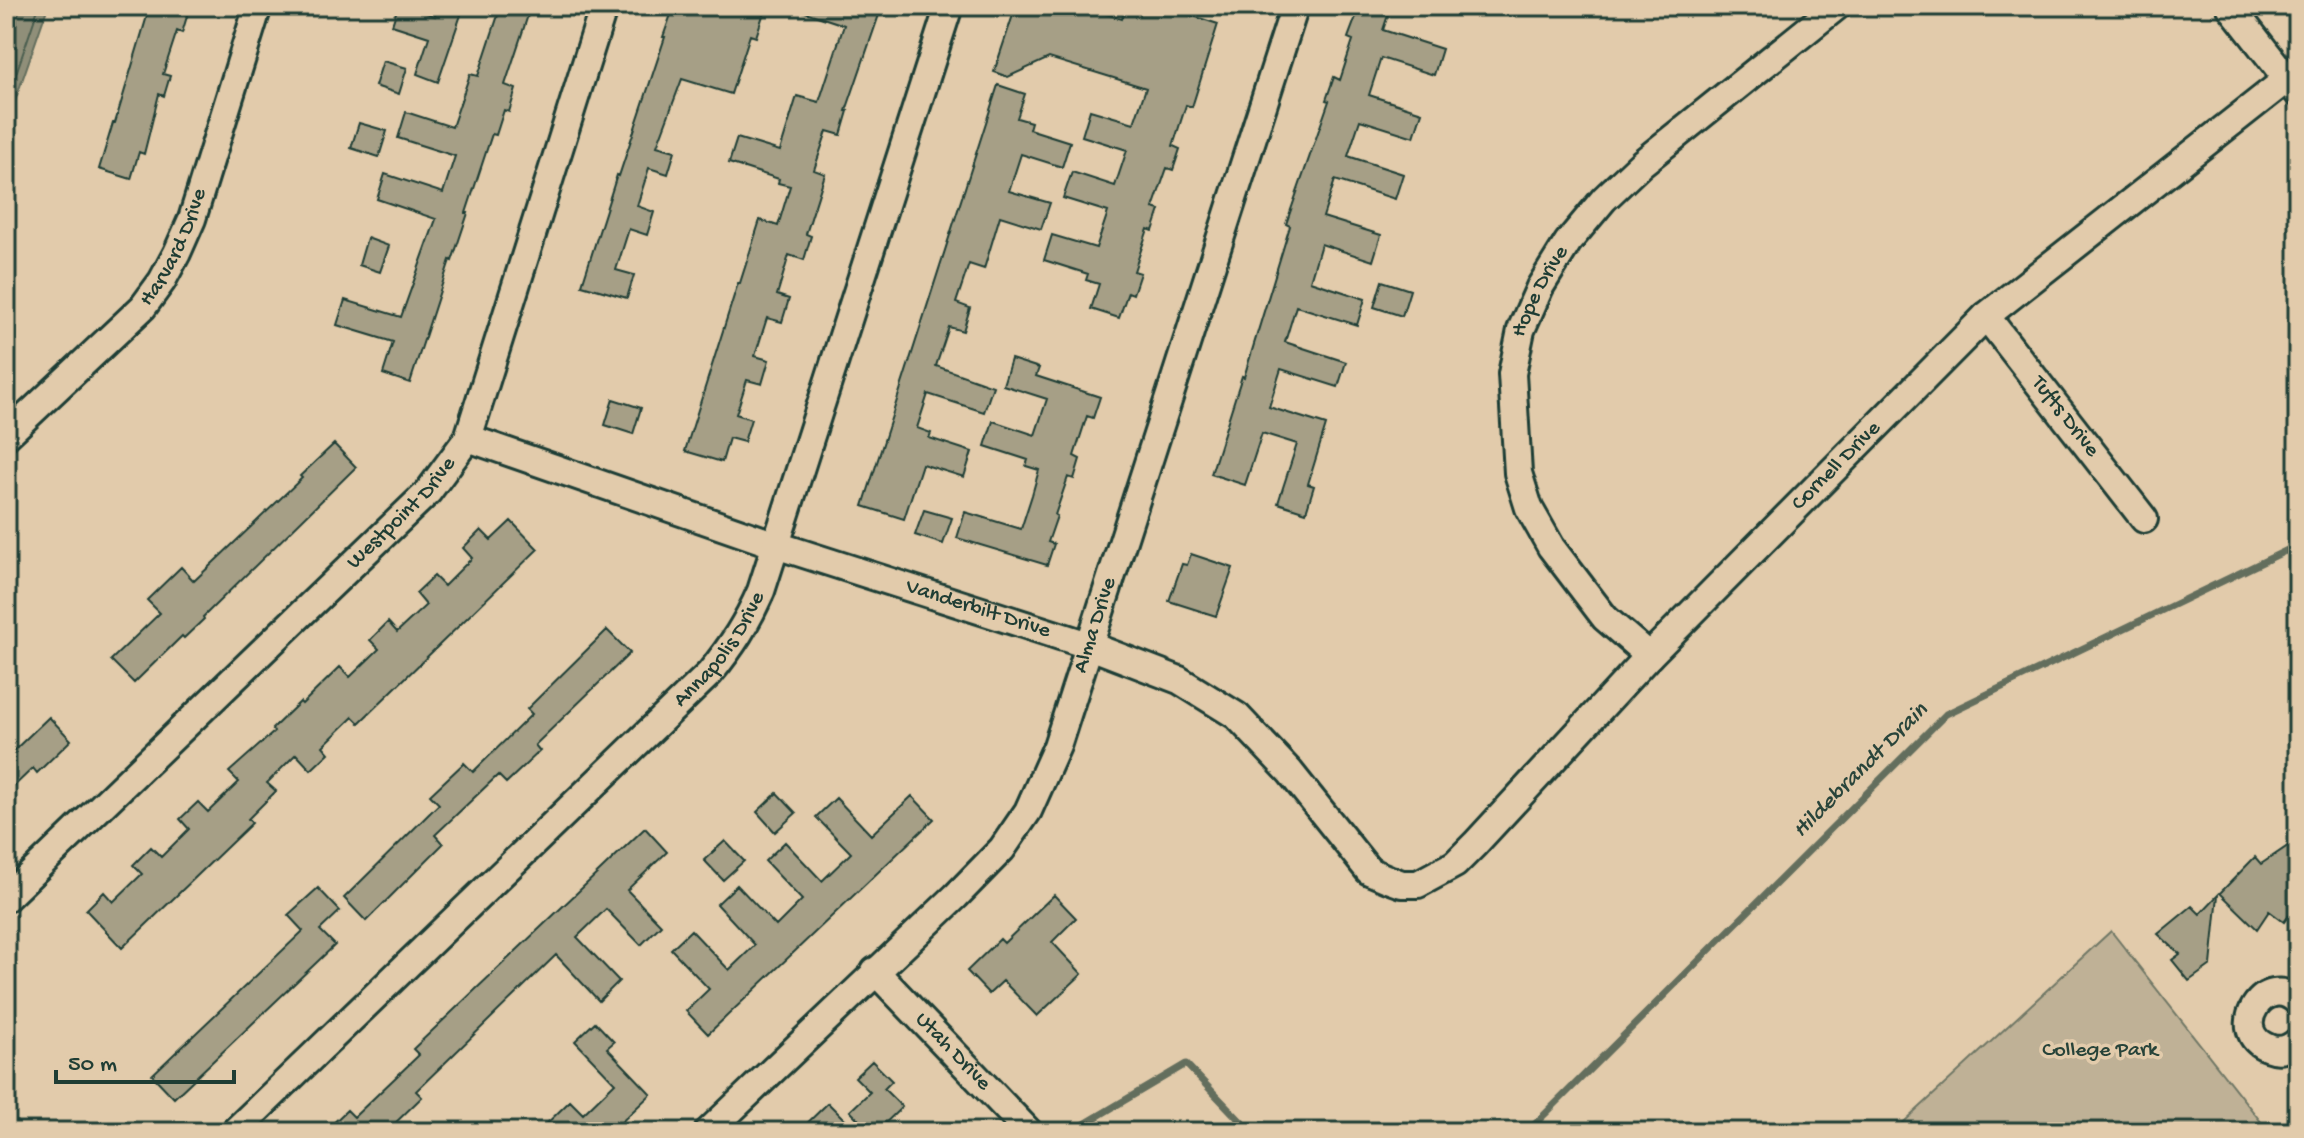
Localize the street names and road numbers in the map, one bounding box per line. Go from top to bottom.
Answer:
street label: Harvard Drive [135,185,214,312]
street label: Hope Drive [1507,241,1576,339]
street label: Tufts Drive [2024,370,2105,463]
street label: Cornell Drive [1787,416,1887,517]
street label: Westpoint Drive [342,452,463,576]
street label: Vanderbilt Drive [901,574,1054,645]
street label: Alma Drive [1068,574,1123,676]
street label: Annapolis Drive [669,587,772,714]
street label: Utah Drive [909,1007,996,1097]

